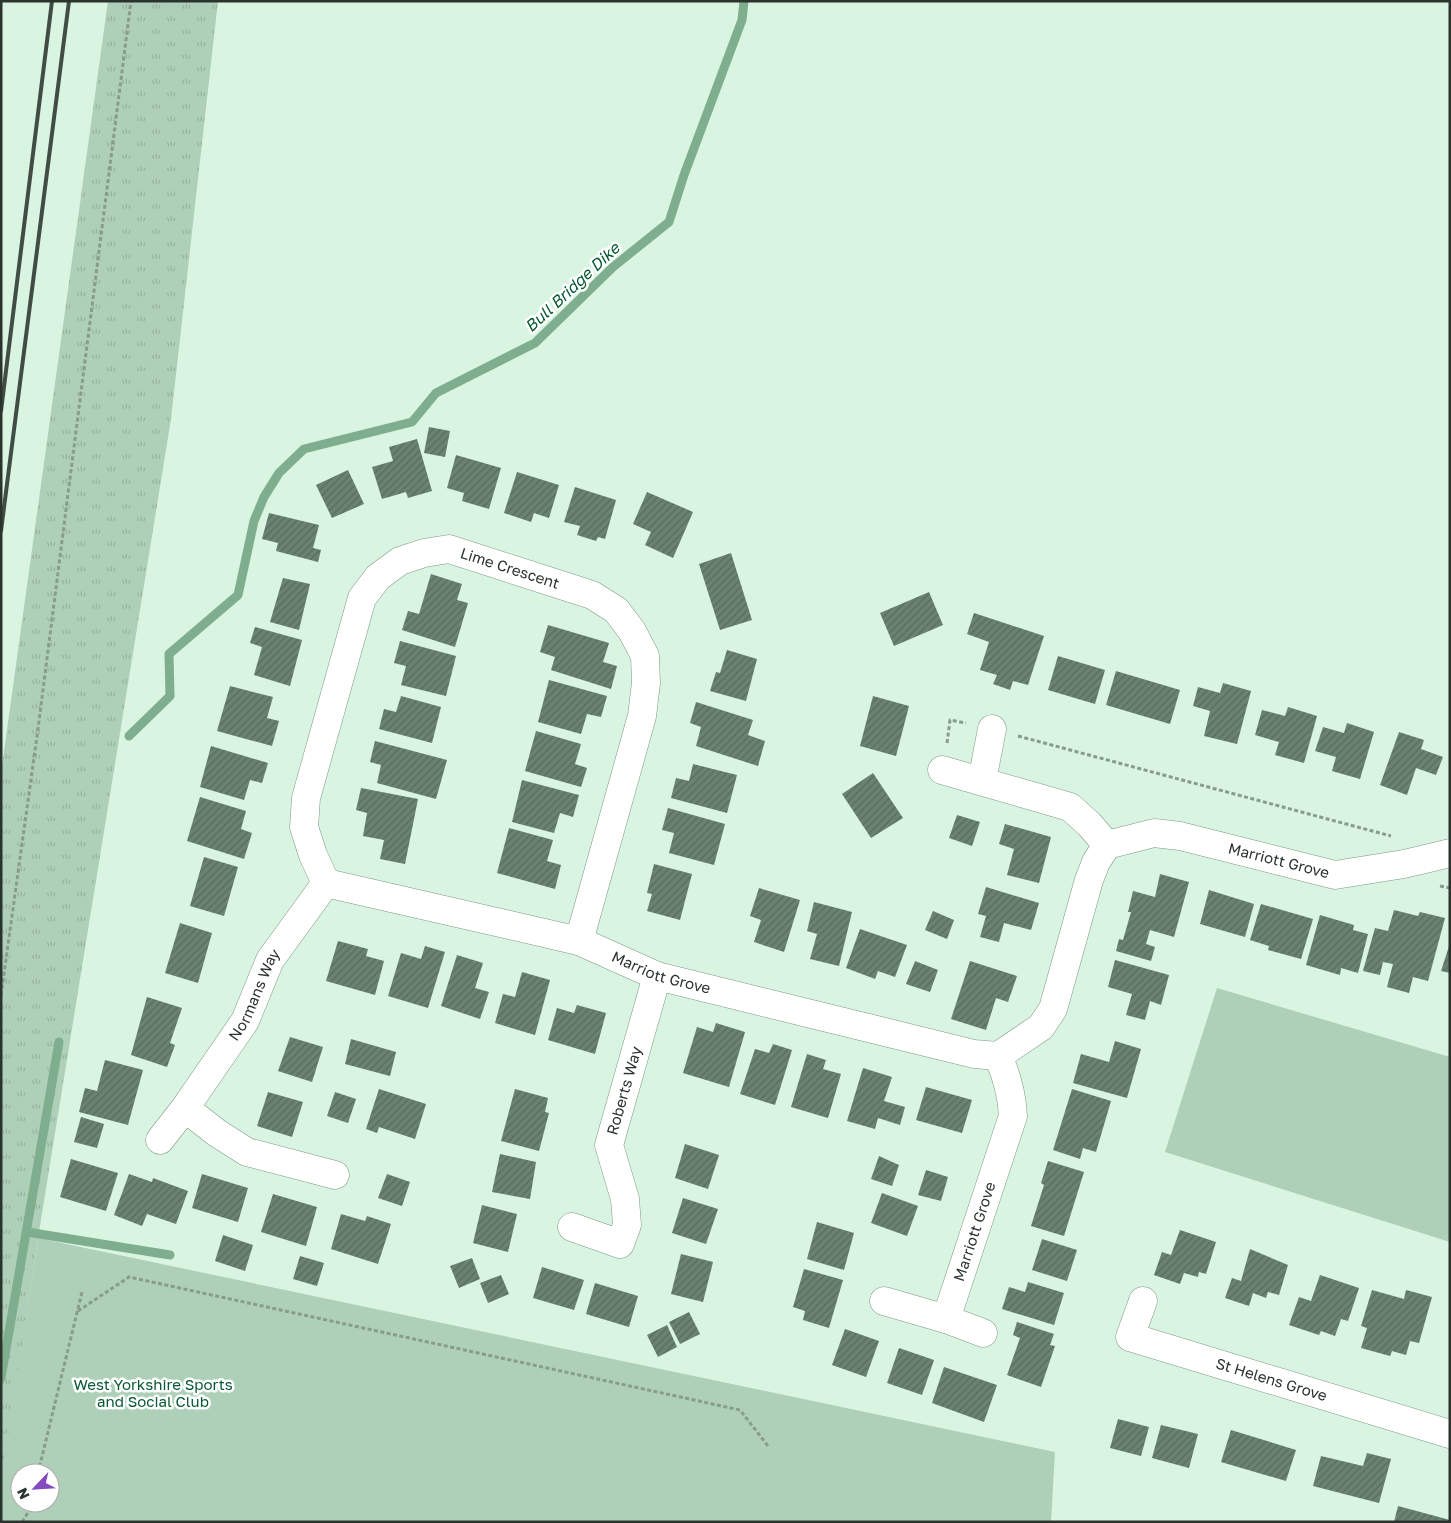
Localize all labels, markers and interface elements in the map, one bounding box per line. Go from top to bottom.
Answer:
water label: Bull Bridge Dike [520,237,625,336]
street label: Lime Crescent [458,543,562,592]
street label: Marriott Grove [1226,838,1332,881]
street label: Normans Way [224,944,284,1044]
street label: Marriott Grove [609,947,713,997]
street label: Roberts Way [602,1043,645,1137]
street label: Marriott Grove [949,1179,999,1283]
street label: St Helens Grove [1214,1354,1330,1404]
park label: West Yorkshire Sports and Social Club [73,1375,233,1410]
north arrow [10,1463,60,1513]
text: N [13,1485,33,1502]

